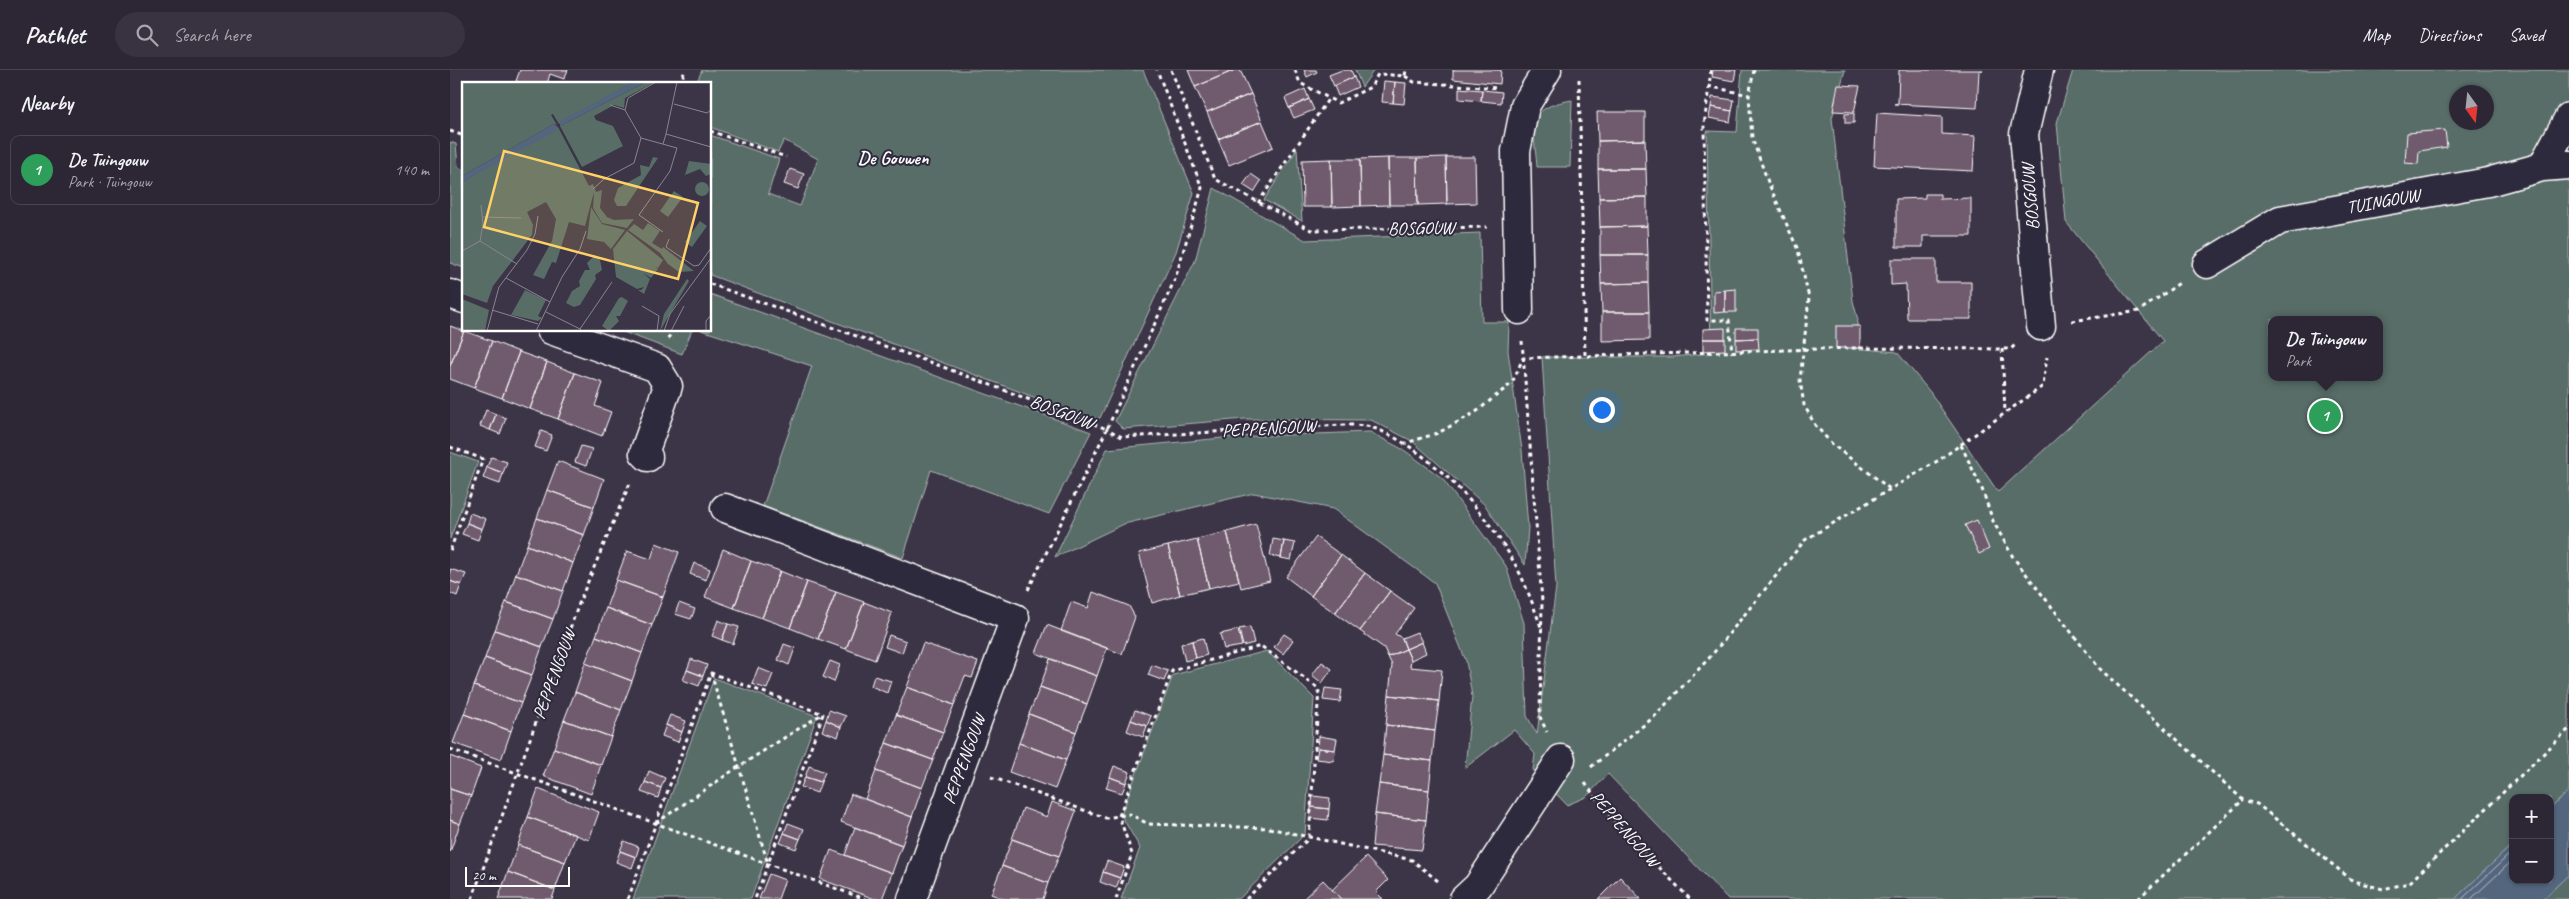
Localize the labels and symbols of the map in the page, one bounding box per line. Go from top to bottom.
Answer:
inset map [462,82,711,331]
north arrow [2449,85,2494,130]
district label: De Gouwen [858,146,929,170]
street label: BOSGOUW [2016,160,2044,231]
street label: TUINGOUW [2345,183,2424,218]
street label: BOSGOUW [1388,216,1457,240]
street label: BOSGOUW [1027,390,1100,435]
your location [1589,397,1615,423]
pin: 1 [2309,397,2341,435]
street label: PEPPENGOUW [1221,414,1319,441]
street label: PEPPENGOUW [528,624,581,722]
street label: PEPPENGOUW [938,709,991,807]
street label: PEPPENGOUW [1586,786,1666,873]
scale bar [465,864,570,887]

